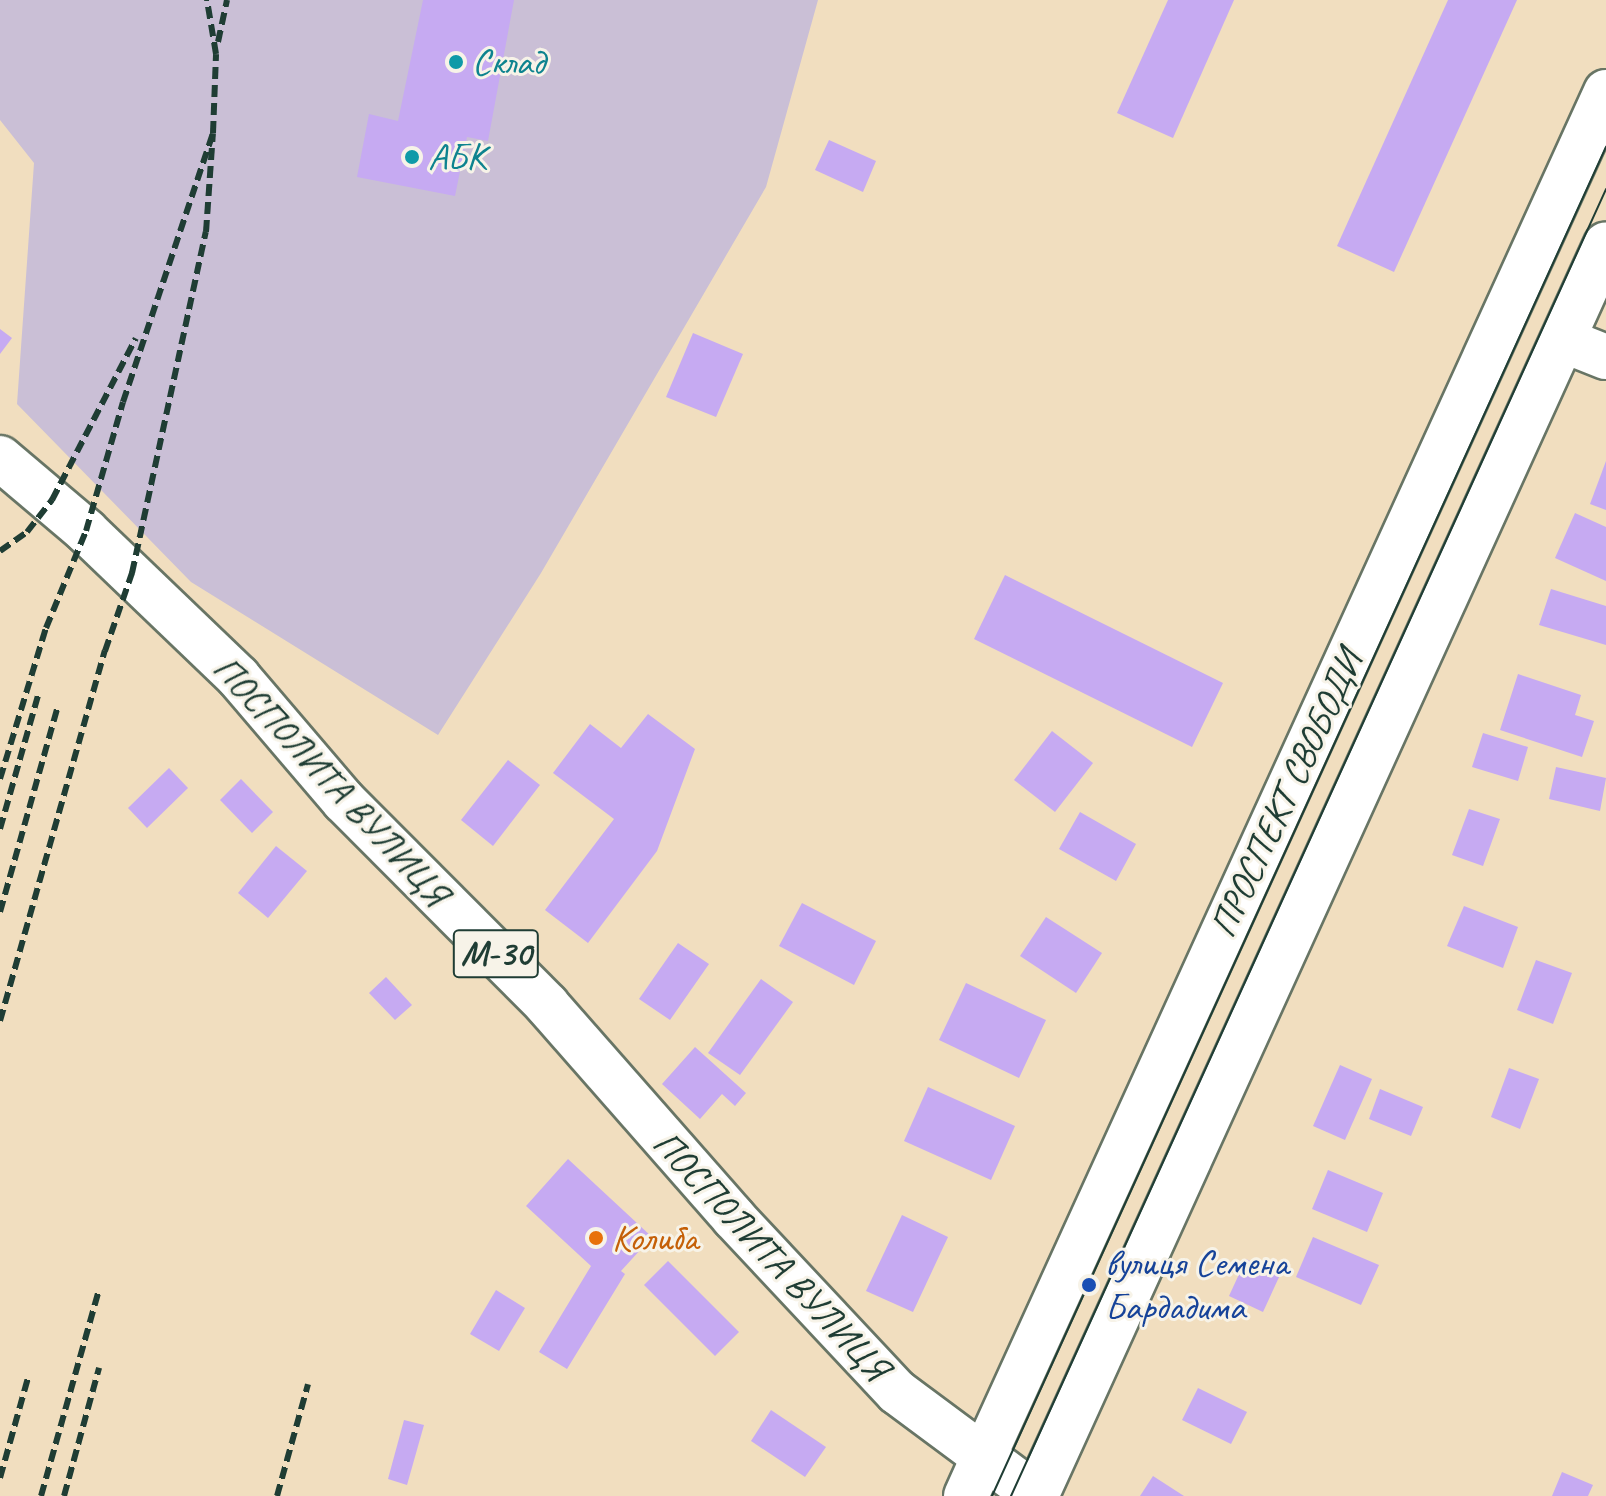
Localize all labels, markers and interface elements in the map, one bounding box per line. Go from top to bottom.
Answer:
place label: Склад [472,39,545,85]
marker: Склад [447,53,465,71]
place label: АБК [428,134,485,180]
marker: АБК [403,148,421,166]
street label: ПРОСПЕКТ СВОБОДИ [1200,643,1372,945]
street label: ПОСПОЛИТА ВУЛИЦЯ [205,647,457,913]
road number: М-30 [452,922,540,986]
street label: ПОСПОЛИТА ВУЛИЦЯ [645,1122,897,1388]
place label: Колиба [612,1215,698,1261]
marker: Колиба [587,1229,605,1247]
place label: вулиця Семена Бардадима [1105,1240,1288,1330]
marker: вулиця Семена Бардадима [1080,1276,1098,1294]

